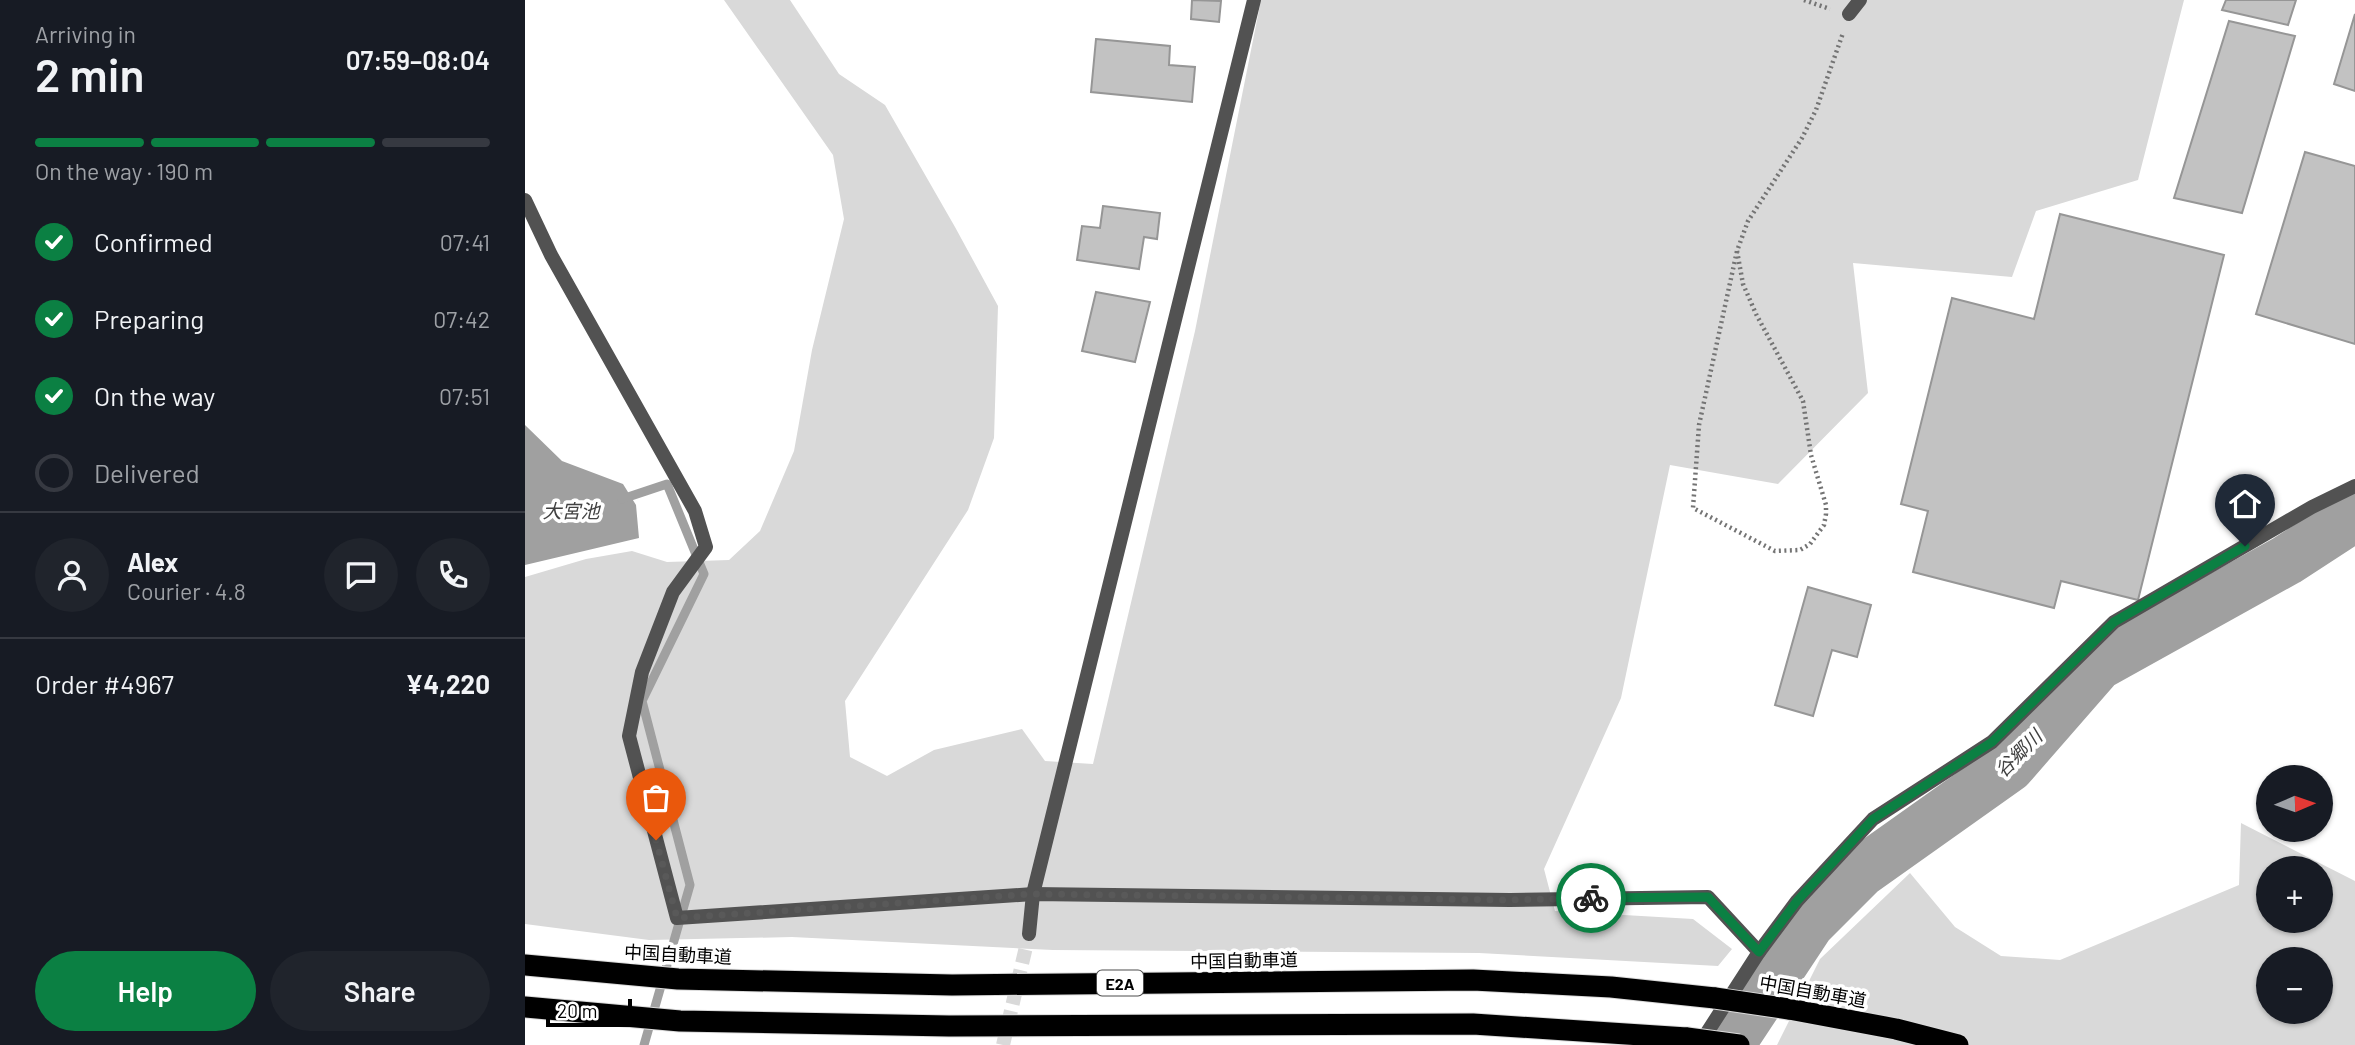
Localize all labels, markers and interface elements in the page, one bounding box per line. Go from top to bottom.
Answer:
text: Arriving in [35,20,136,48]
text: 07:59–08:04 [346,44,490,75]
text: 2 min [35,46,144,101]
text: On the way · 190 m [35,157,213,185]
icon: check [35,223,73,261]
text: Confirmed [94,226,213,257]
text: 07:41 [440,228,490,256]
icon: check [35,300,73,338]
text: Preparing [94,303,204,334]
text: 07:42 [433,305,490,333]
icon: check [35,377,73,415]
text: On the way [94,380,215,411]
text: 07:51 [439,382,490,410]
text: Delivered [94,457,200,488]
pin [2215,474,2275,546]
icon: home [2226,485,2264,523]
water label: 大宮池 [542,499,601,522]
button: person [35,538,109,612]
button: chat [324,538,398,612]
button: phone [416,538,490,612]
text: Alex [127,546,178,577]
text: Courier · 4.8 [127,577,246,605]
text: Order #4967 [35,668,174,699]
text: ¥4,220 [406,668,490,699]
water label: 谷郷川 [1990,723,2048,781]
north arrow [2256,765,2333,842]
map controls [2256,765,2333,1024]
pin [626,768,686,840]
icon: bag [637,779,675,817]
button: + [2256,856,2333,933]
courier [1556,863,1626,933]
icon: bike [1572,879,1610,917]
street label: 中国自動車道 [623,940,733,968]
button: − [2256,947,2333,1024]
street label: 中国自動車道 [1190,948,1298,972]
button: Help [35,951,256,1031]
button: Share [270,951,490,1031]
road number: E2A [1097,970,1143,995]
street label: 中国自動車道 [1758,971,1868,1011]
scale bar [546,996,632,1028]
text: 20 m [557,999,597,1022]

